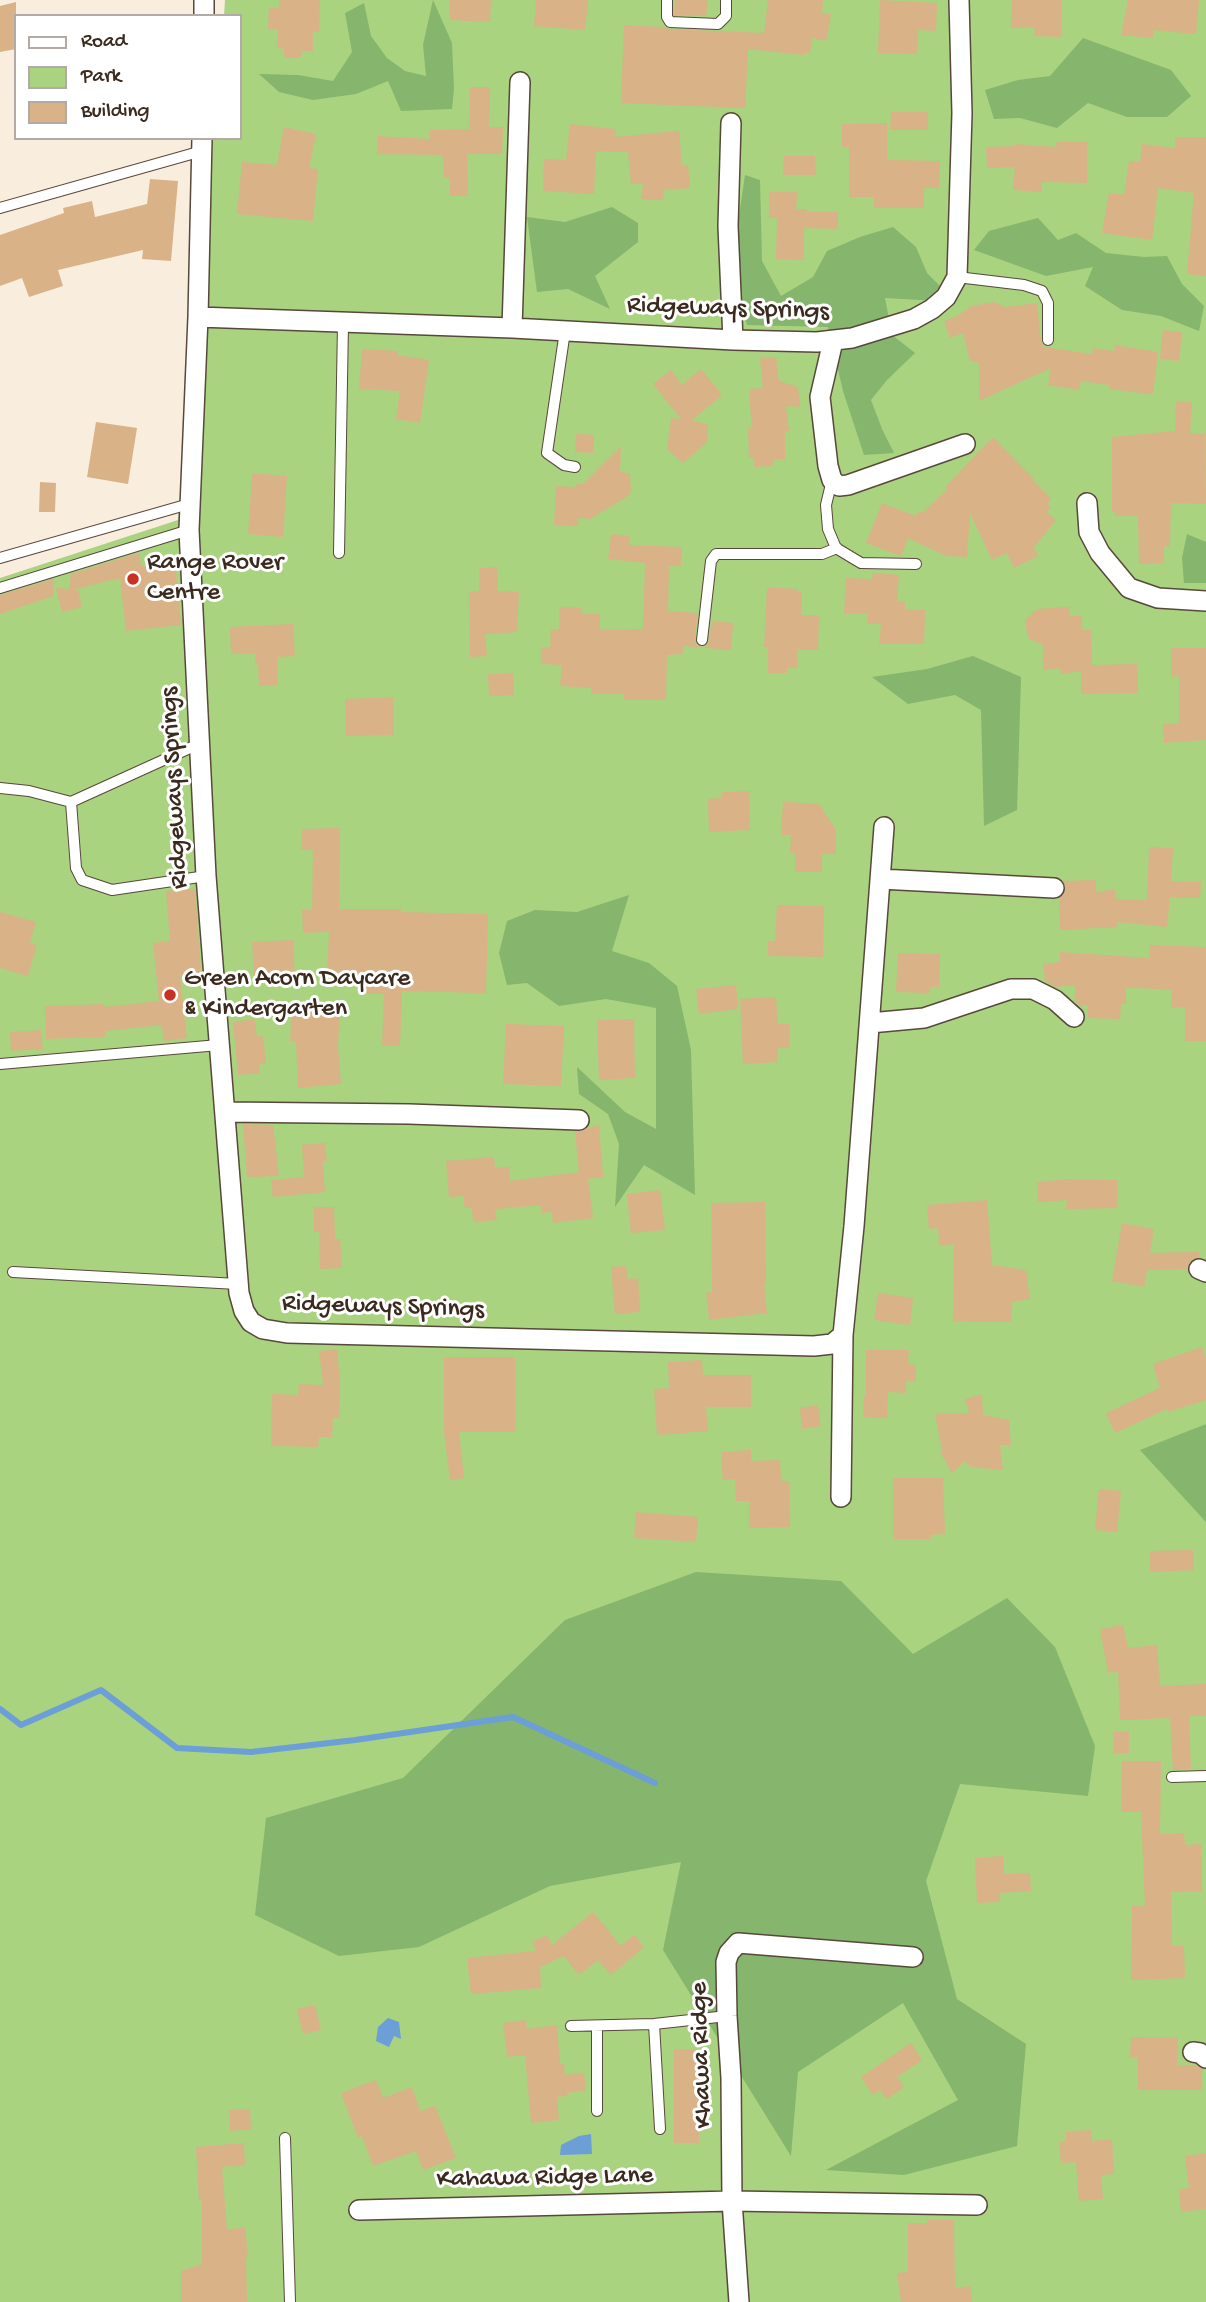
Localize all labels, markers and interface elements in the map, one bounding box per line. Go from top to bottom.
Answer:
legend [14,14,242,140]
text: Road [81,30,127,55]
text: Park [81,65,121,90]
text: Building [81,100,150,125]
street label: Ridgeways Springs [626,291,830,329]
place label: Range Rover Centre [147,548,283,610]
marker: Range Rover Centre [125,571,141,587]
street label: Ridgeways Springs [155,686,197,890]
place label: Green Acorn Daycare & Kindergarten [184,964,410,1026]
marker: Green Acorn Daycare & Kindergarten [162,987,178,1003]
street label: Ridgeways Springs [281,1289,485,1327]
street label: Khawa Ridge [685,1981,721,2129]
street label: Kahawa Ridge Lane [437,2162,653,2196]

